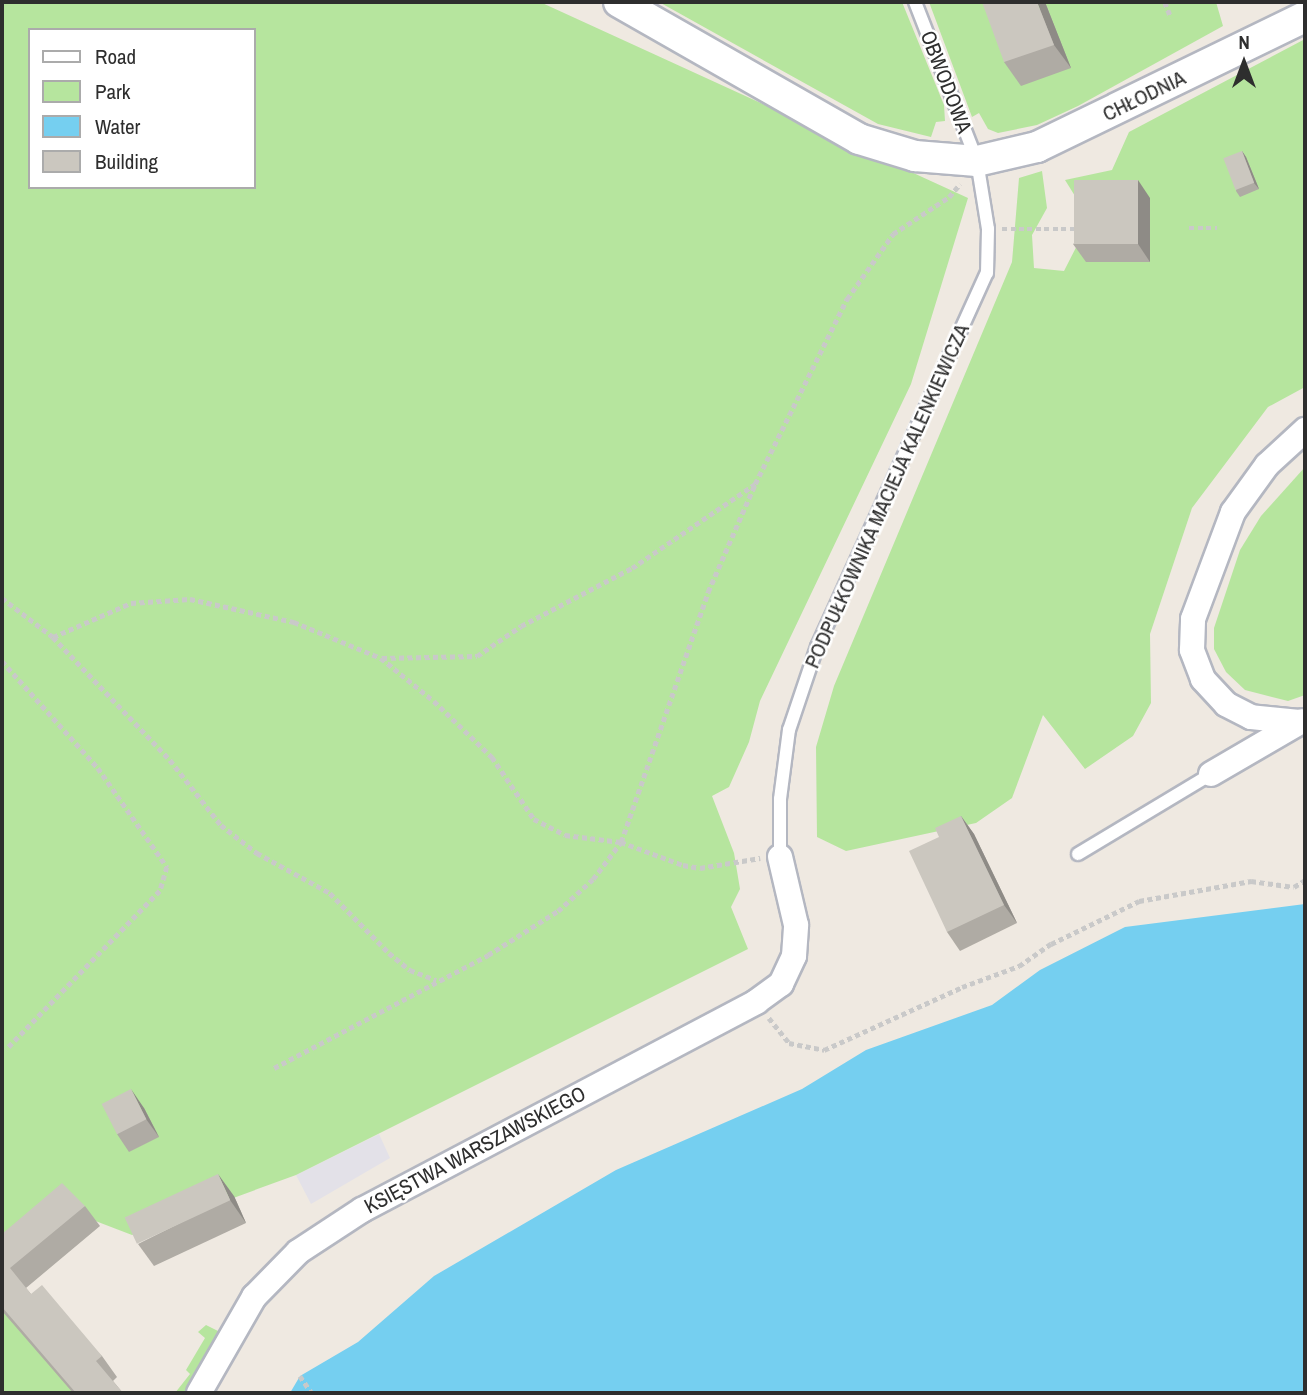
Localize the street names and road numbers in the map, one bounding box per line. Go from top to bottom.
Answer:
street label: OBWODOWA [915,27,977,137]
street label: CHŁODNIA [1098,65,1190,127]
street label: PODPUŁKOWNIKA MACIEJA KALENKIEWICZA [799,319,975,673]
street label: KSIĘSTWA WARSZAWSKIEGO [360,1081,590,1219]

